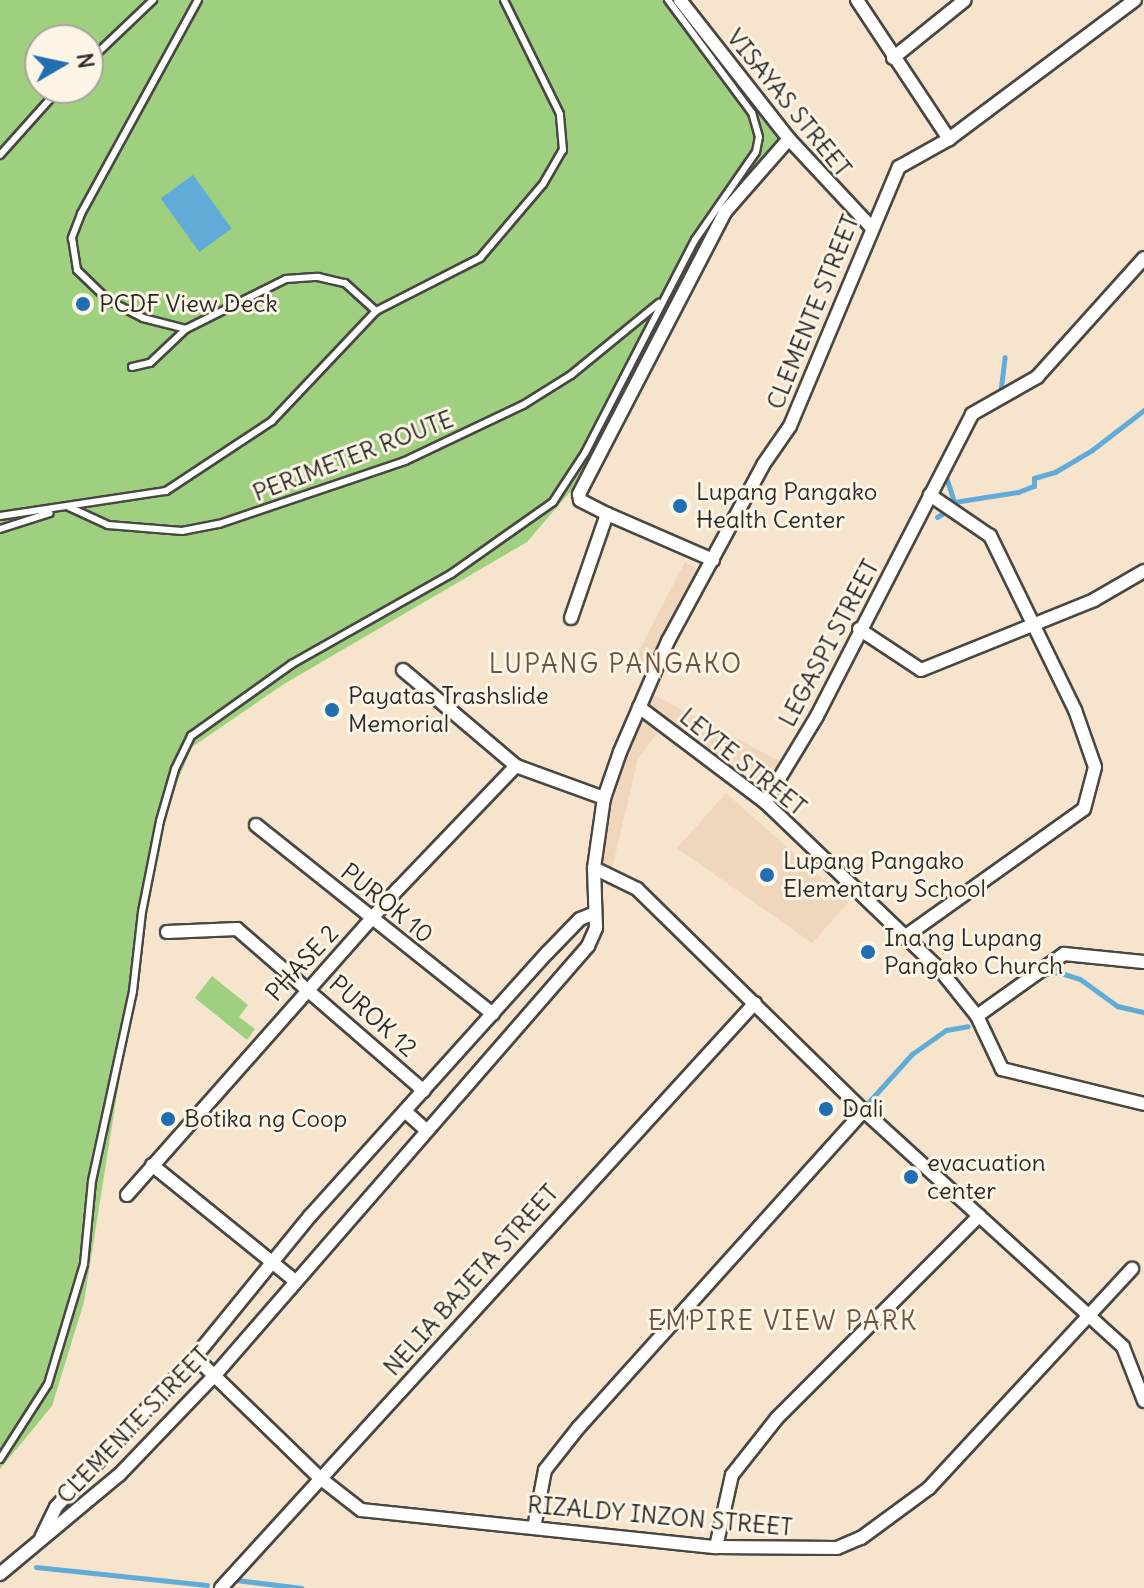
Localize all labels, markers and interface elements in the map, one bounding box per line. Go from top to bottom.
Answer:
street label: VISAYAS STREET [721,23,857,183]
north arrow [24,24,104,104]
text: N [71,51,101,70]
street label: CLEMENTE STREET [761,210,865,414]
place label: PCDF View Deck [99,290,278,318]
marker: PCDF View Deck [74,295,92,313]
street label: PERIMETER ROUTE [249,405,457,507]
place label: Lupang Pangako Health Center [696,478,877,534]
marker: Lupang Pangako Health Center [671,497,689,515]
street label: LEGASPI STREET [773,555,885,731]
district label: LUPANG PANGAKO [489,648,743,680]
place label: Payatas Trashslide Memorial [348,682,549,738]
marker: Payatas Trashslide Memorial [323,701,341,719]
street label: LEYTE STREET [674,702,812,822]
place label: Lupang Pangako Elementary School [783,847,986,903]
street label: PUROK 10 [335,857,439,949]
marker: Lupang Pangako Elementary School [758,866,776,884]
street label: PHASE 2 [260,919,344,1007]
place label: Ina ng Lupang Pangako Church [884,924,1063,980]
marker: Ina ng Lupang Pangako Church [859,943,877,961]
street label: PUROK 12 [323,969,423,1063]
place label: Dali [842,1095,883,1123]
marker: Dali [817,1100,835,1118]
place label: Botika ng Coop [184,1105,347,1133]
marker: Botika ng Coop [159,1110,177,1128]
place label: evacuation center [927,1149,1046,1205]
marker: evacuation center [902,1168,920,1186]
street label: NELIA BAJETA STREET [378,1179,564,1381]
district label: EMPIRE VIEW PARK [648,1305,918,1337]
street label: CLEMENTE STREET [51,1340,215,1510]
street label: RIZALDY INZON STREET [526,1490,794,1542]

